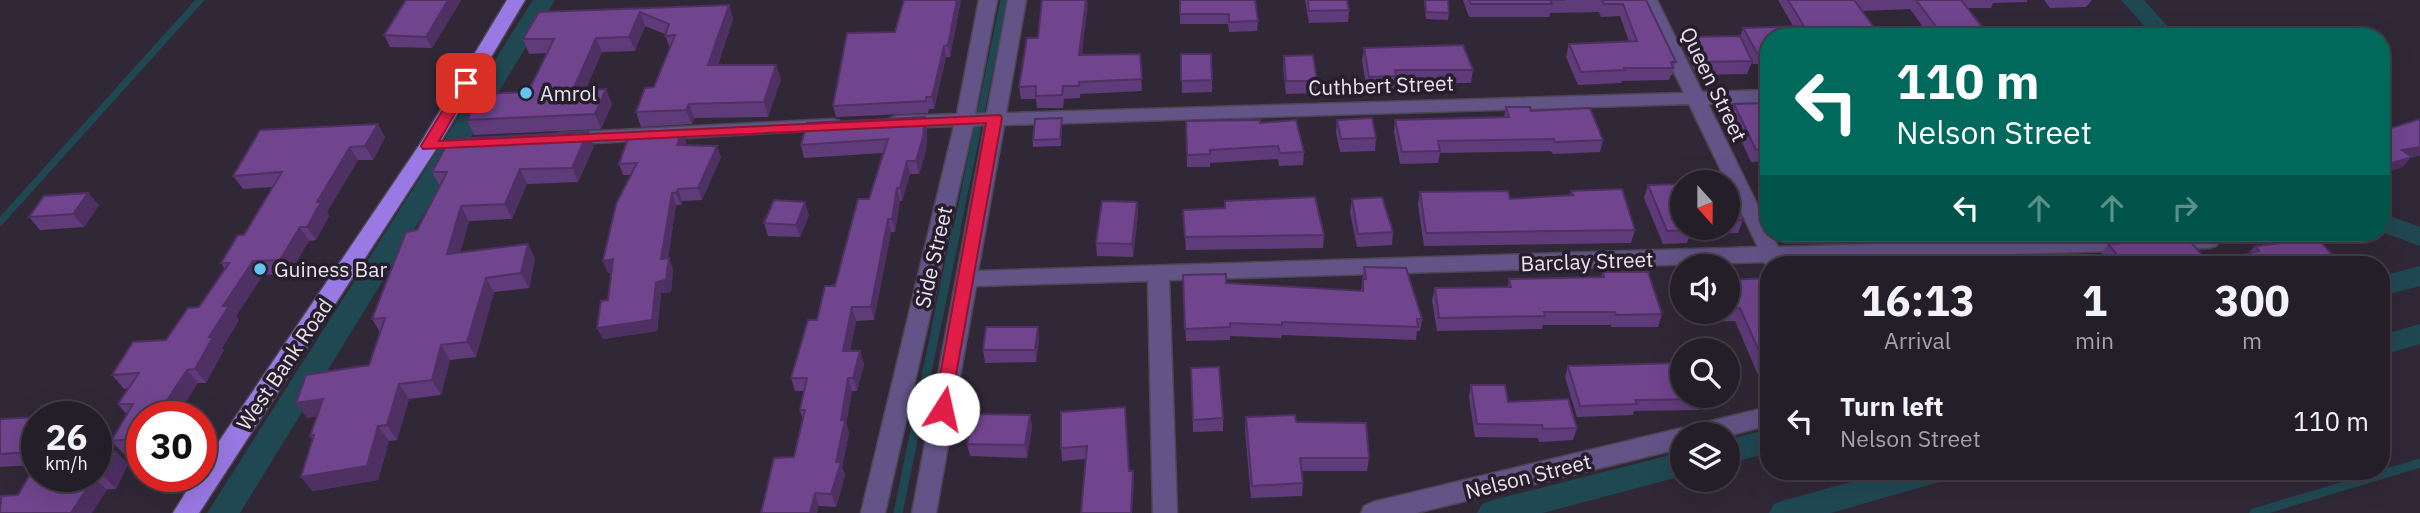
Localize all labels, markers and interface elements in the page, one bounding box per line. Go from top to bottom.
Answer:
street label: Queen Street [1674,22,1754,146]
text: 110 m [1896,49,2040,112]
pin [436,53,496,113]
icon: left [1781,56,1872,147]
icon: arrive [447,64,485,102]
street label: Cuthbert Street [1308,68,1454,102]
place label: Amrol [540,79,597,107]
marker: Amrol [518,85,534,101]
text: Nelson Street [1896,111,2092,153]
north arrow [1670,170,1740,240]
map controls [1670,170,1740,492]
icon: left [1947,189,1985,227]
icon: ahead [2020,189,2058,227]
icon: ahead [2093,189,2131,227]
icon: right [2166,189,2204,227]
street label: Side Street [908,203,958,311]
street label: Barclay Street [1520,245,1654,277]
button: sound [1670,254,1740,324]
place label: Guiness Bar [274,255,387,283]
marker: Guiness Bar [252,261,268,277]
text: 16:13 [1860,273,1975,328]
text: 1 [2082,273,2107,328]
text: 300 [2214,273,2290,328]
street label: West Bank Road [229,293,339,435]
text: Arrival [1884,325,1951,355]
text: min [2075,325,2114,355]
text: m [2242,325,2262,355]
button: search [1670,338,1740,408]
position arrow [906,372,980,446]
text: Turn left [1840,389,1943,423]
speed limit sign: 30 [126,401,217,492]
icon: left [1781,402,1819,440]
text: 110 m [2293,404,2369,438]
text: 26 [45,414,88,460]
button: layers [1670,422,1740,492]
text: Nelson Street [1840,423,1981,453]
street label: Nelson Street [1462,447,1594,505]
text: km/h [45,452,88,475]

